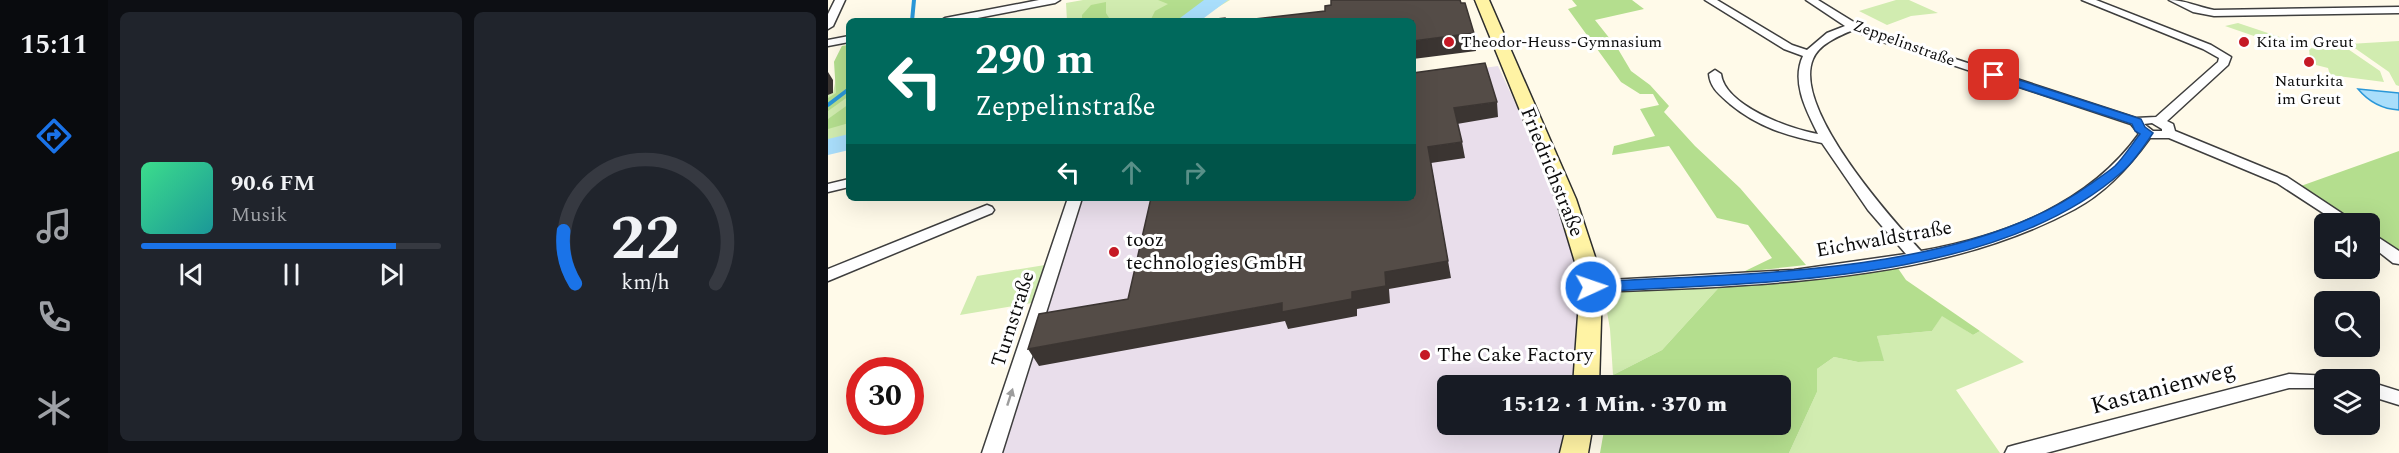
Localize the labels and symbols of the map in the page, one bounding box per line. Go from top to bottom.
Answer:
street label: Zeppelinstraße [1850,13,1958,73]
place label: Theodor-Heuss-Gymnasium [1461,30,1662,54]
place label: Kita im Greut [2256,30,2354,54]
marker: Theodor-Heuss-Gymnasium [1442,35,1456,49]
marker: Kita im Greut [2237,35,2251,49]
pin [1968,49,2019,100]
marker: Naturkita im Greut [2302,55,2316,69]
place label: Naturkita im Greut [2275,69,2343,111]
street label: Friedrichstraße [1512,103,1592,241]
street label: Eichwaldstraße [1814,212,1954,266]
place label: tooz technologies GmbH [1126,225,1303,278]
marker: tooz technologies GmbH [1107,245,1121,259]
position arrow [1559,255,1623,319]
street label: Turnstraße [983,267,1043,371]
place label: The Cake Factory [1437,340,1594,370]
marker: The Cake Factory [1418,348,1432,362]
street label: Kastanienweg [2087,351,2239,425]
speed limit sign: 30 [846,357,924,435]
one-way arrow [1006,388,1015,406]

